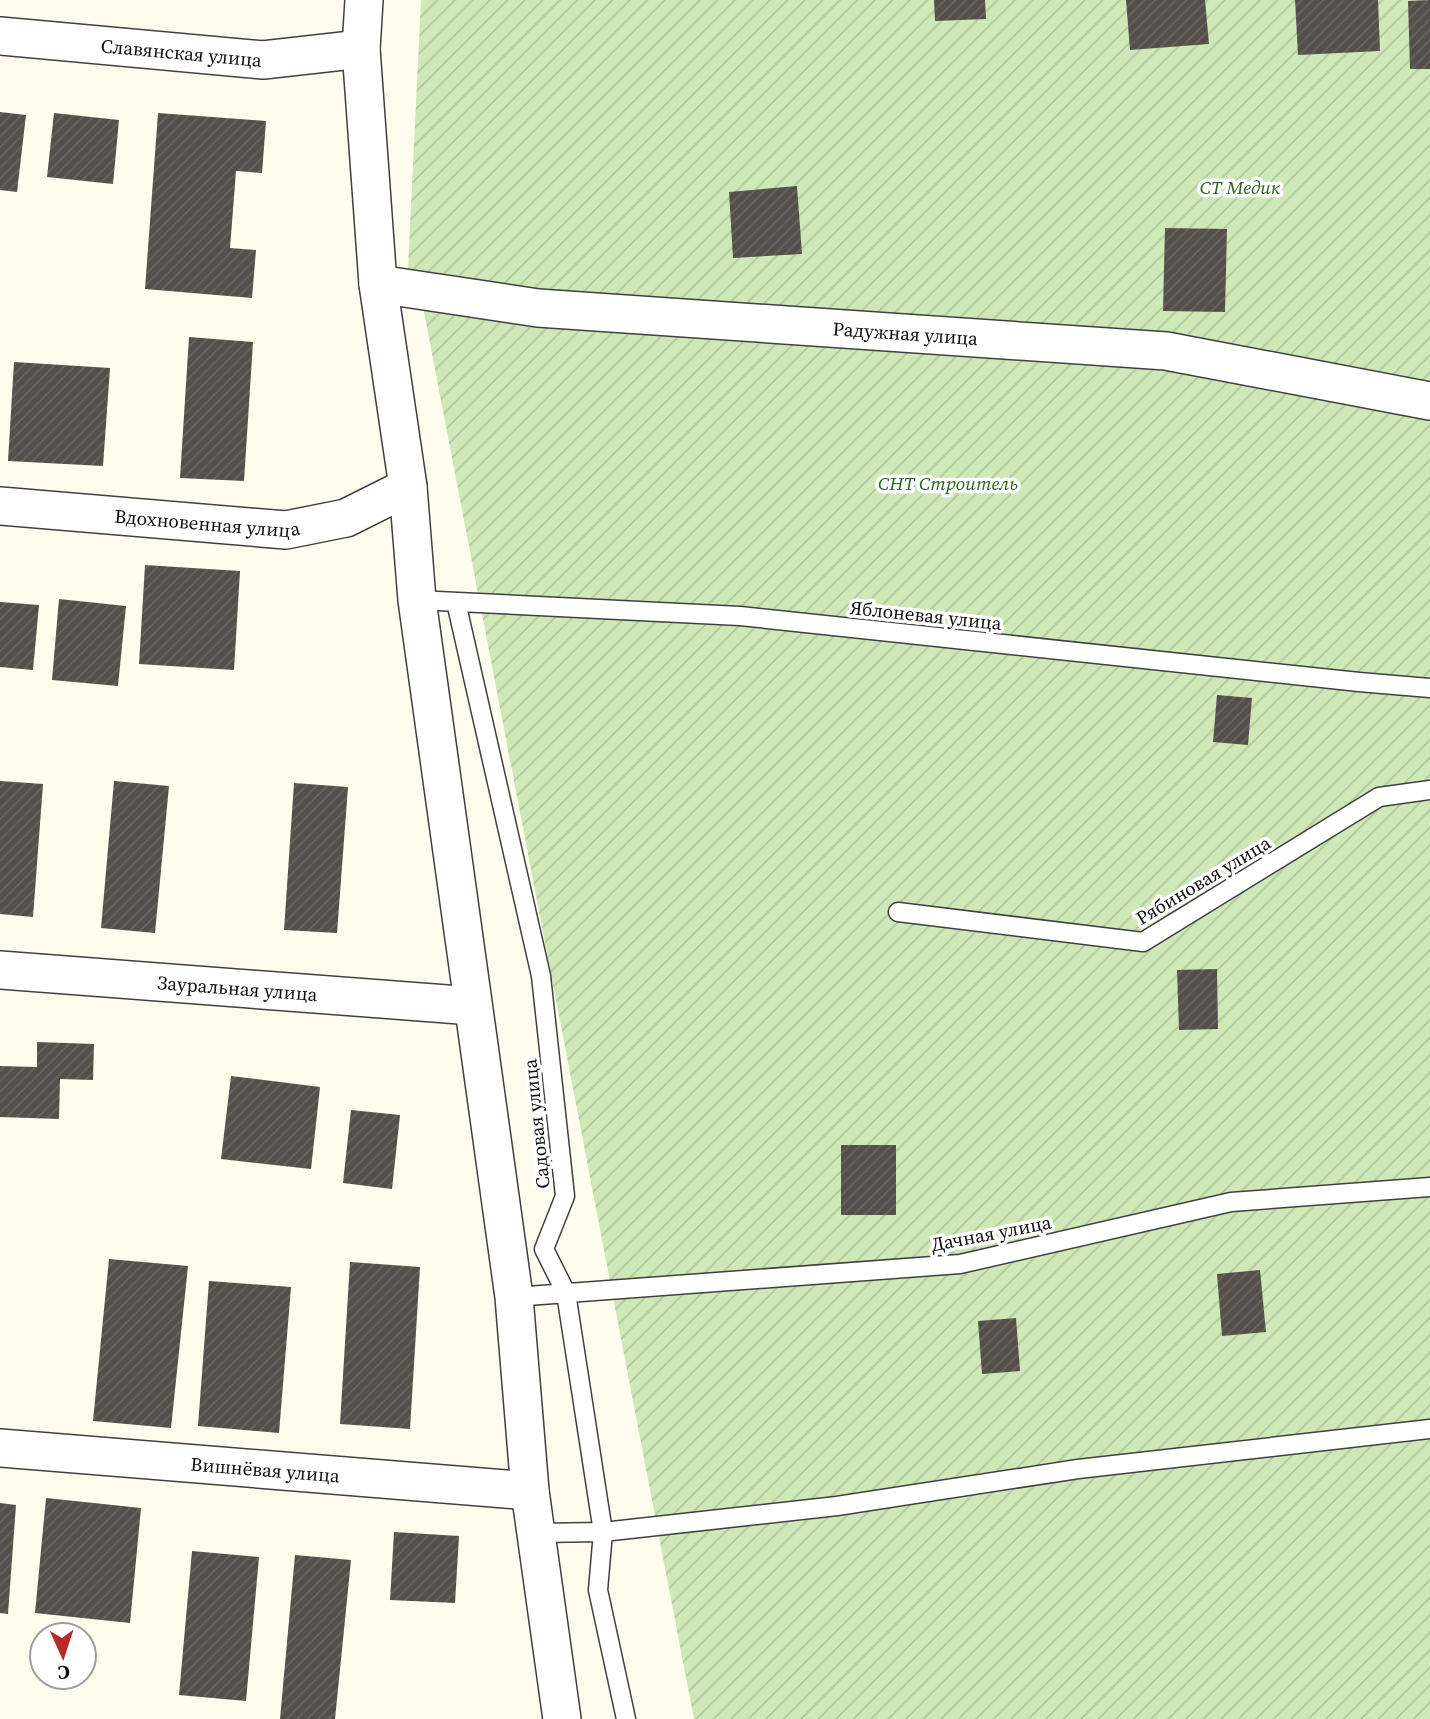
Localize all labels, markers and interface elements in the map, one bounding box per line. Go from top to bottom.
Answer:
street label: Славянская улица [100,32,263,73]
park label: СТ Медик [1200,174,1281,200]
street label: Радужная улица [832,315,979,351]
park label: СНТ Строитель [878,470,1018,496]
street label: Вдохновенная улица [114,503,303,543]
street label: Яблоневая улица [849,594,1003,636]
street label: Рябиновая улица [1131,829,1276,931]
street label: Зауральная улица [156,969,319,1007]
street label: Садовая улица [516,1057,556,1190]
street label: Дачная улица [929,1209,1054,1257]
street label: Вишнёвая улица [190,1451,341,1489]
north arrow [28,1621,98,1691]
text: С [57,1660,70,1686]

